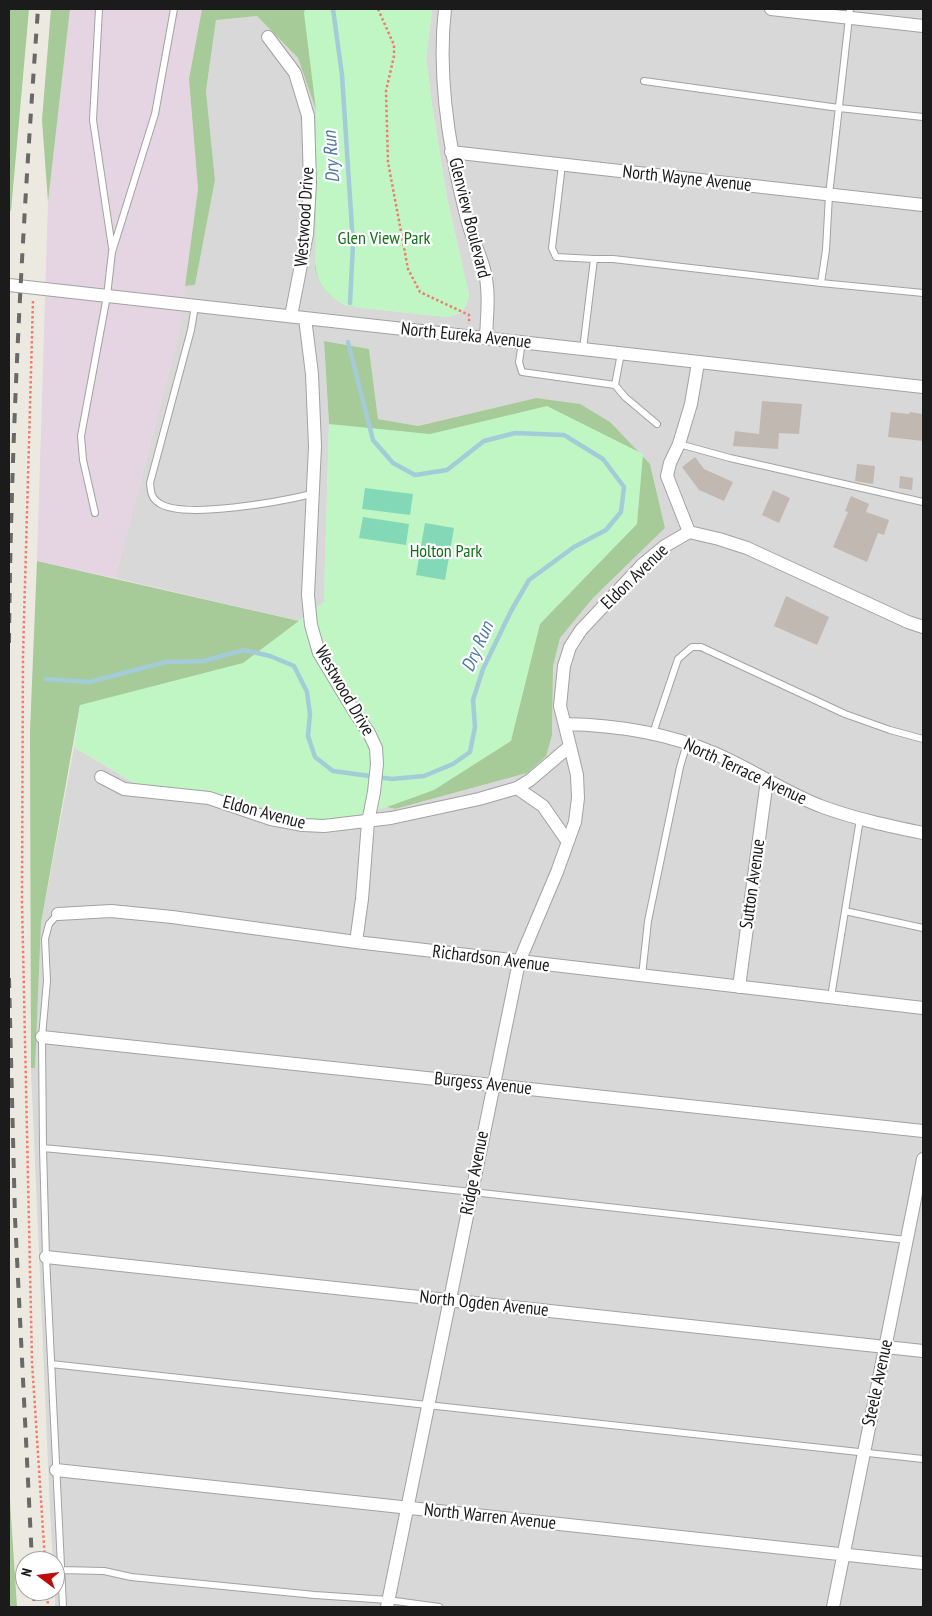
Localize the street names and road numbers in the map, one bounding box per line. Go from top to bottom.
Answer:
street label: Glenview Boulevard [444,156,494,280]
street label: North Wayne Avenue [621,161,753,197]
street label: Westwood Drive [291,166,319,268]
street label: North Eureka Avenue [400,318,532,354]
street label: Eldon Avenue [597,540,673,614]
street label: Westwood Drive [310,642,378,740]
street label: North Terrace Avenue [680,734,810,810]
street label: Eldon Avenue [220,792,308,834]
street label: Sutton Avenue [736,838,770,930]
street label: Richardson Avenue [431,941,551,977]
street label: Burgess Avenue [433,1068,533,1100]
street label: Ridge Avenue [456,1129,494,1217]
street label: North Ogden Avenue [418,1286,550,1322]
street label: Steele Avenue [858,1338,898,1428]
street label: North Warren Avenue [423,1499,557,1535]

